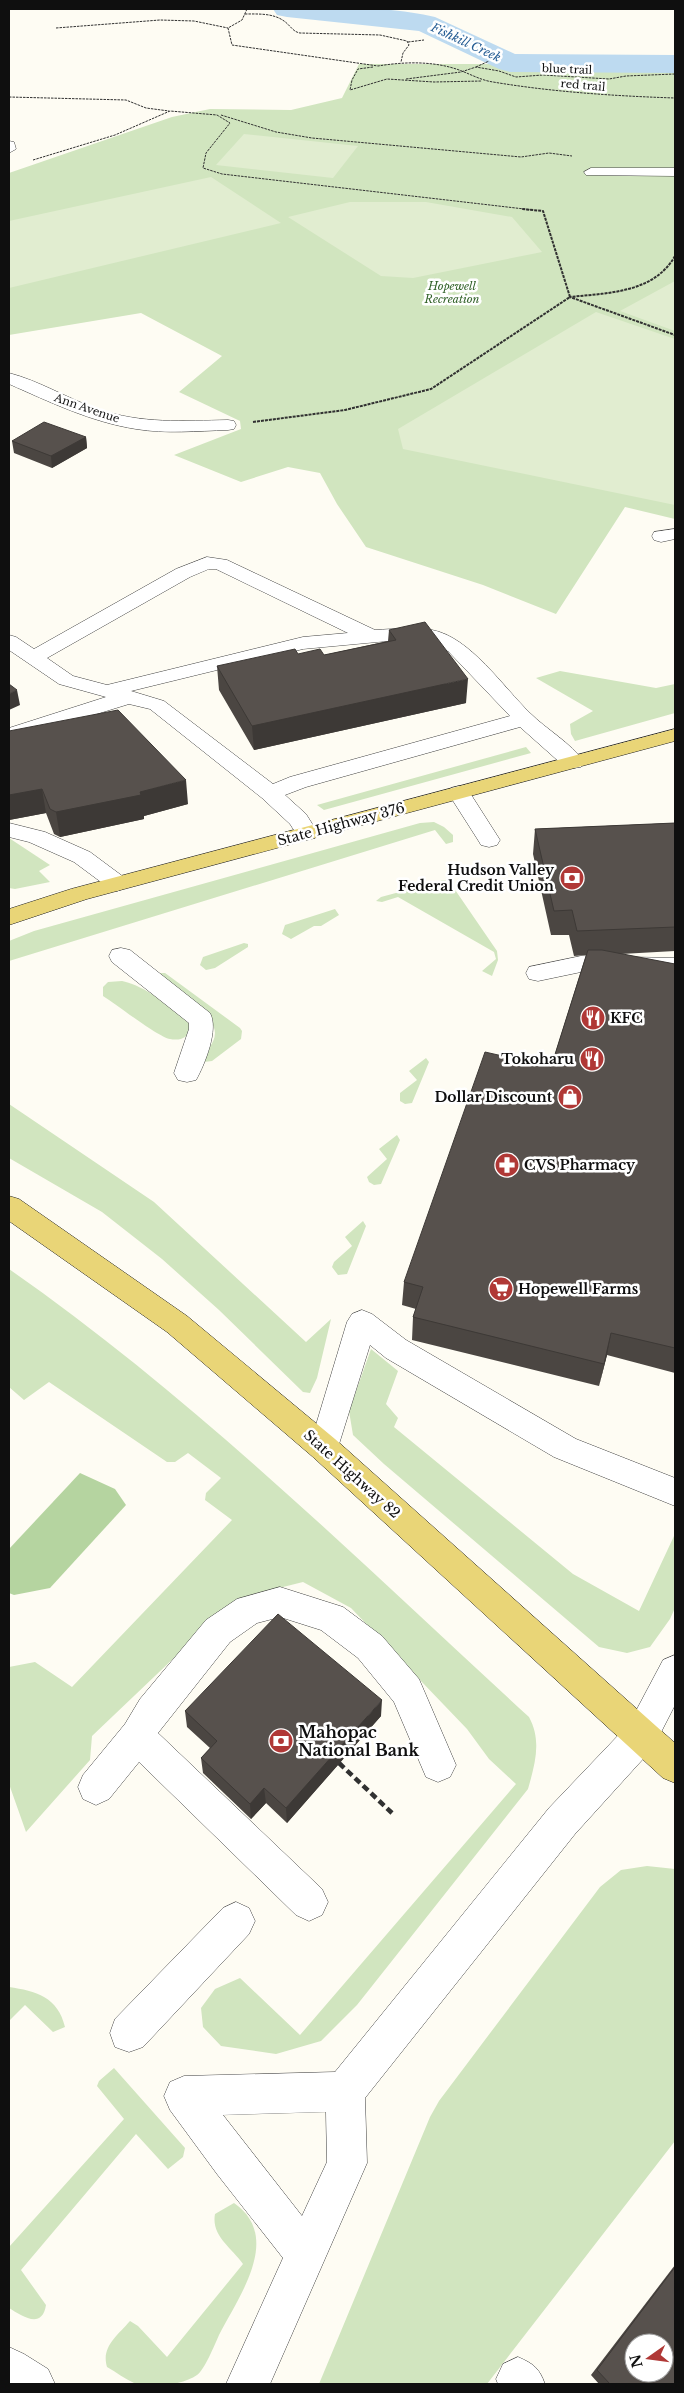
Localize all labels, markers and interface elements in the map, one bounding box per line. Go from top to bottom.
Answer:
water label: Fishkill Creek [428,19,503,65]
street label: blue trail [541,61,593,77]
street label: red trail [560,76,606,94]
park label: Hopewell Recreation [424,279,479,306]
street label: Ann Avenue [52,390,122,426]
street label: State Highway 376 [275,798,407,850]
place label: Hudson Valley Federal Credit Union [398,861,555,895]
bank icon: Hudson Valley Federal Credit Union [559,865,585,891]
restaurant icon: KFC [580,1005,606,1031]
place label: KFC [610,1009,643,1027]
restaurant icon: Tokoharu [579,1046,605,1072]
place label: Tokoharu [501,1050,574,1068]
shop icon: Dollar Discount [557,1084,583,1110]
place label: Dollar Discount [434,1088,553,1106]
pharmacy icon: CVS Pharmacy [494,1152,520,1178]
place label: CVS Pharmacy [524,1156,636,1174]
supermarket icon: Hopewell Farms [488,1276,514,1302]
place label: Hopewell Farms [518,1280,639,1298]
street label: State Highway 82 [300,1426,404,1522]
place label: Mahopac National Bank [298,1722,419,1760]
bank icon: Mahopac National Bank [268,1728,294,1754]
north arrow [624,2333,674,2383]
text: N [626,2353,647,2370]

